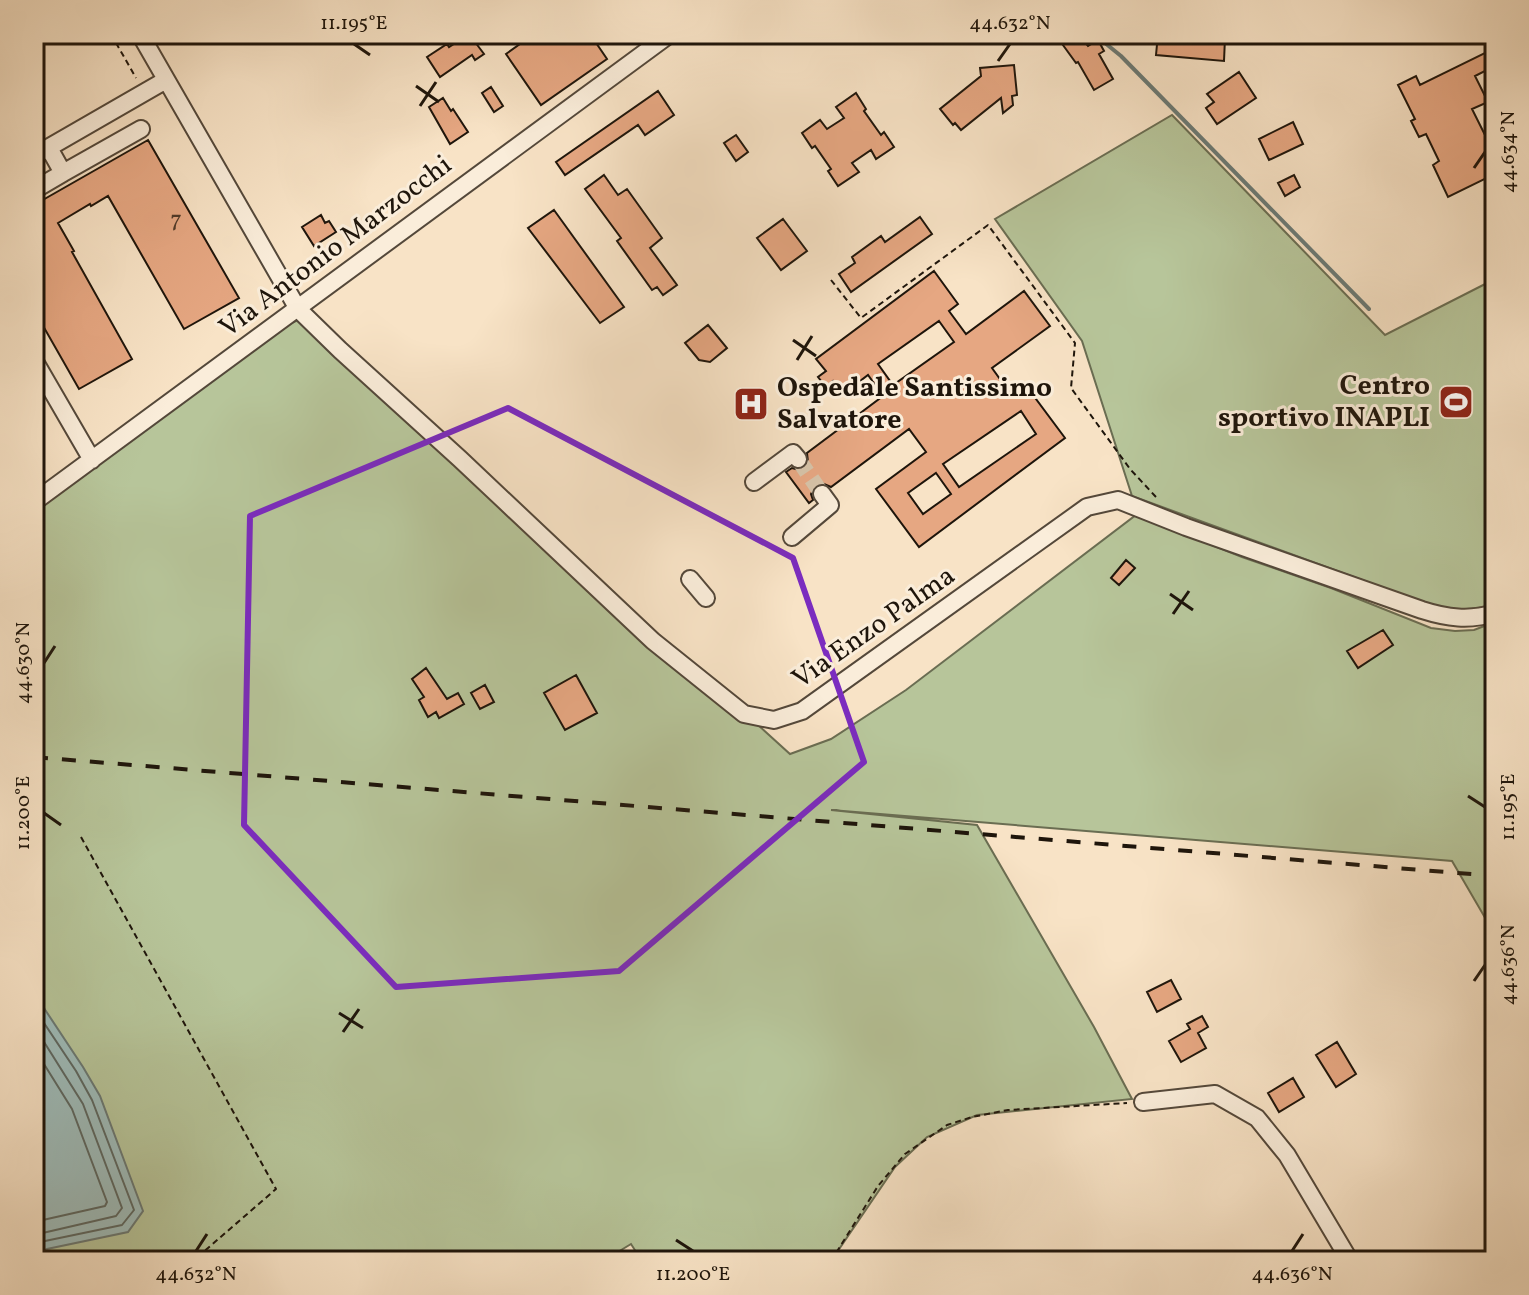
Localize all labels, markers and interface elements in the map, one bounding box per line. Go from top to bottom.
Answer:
text: 11.195°E [320,10,388,38]
text: 44.632°N [969,10,1051,38]
text: 44.634°N [1495,111,1523,193]
street label: Via Antonio Marzocchi [211,146,461,348]
house number: 7 [170,204,182,238]
place label: Centro sportivo INAPLI [1218,367,1430,438]
place label: Ospedale Santissimo Salvatore [777,369,1052,440]
sports icon: Centro sportivo INAPLI [1437,383,1475,421]
hospital icon: Ospedale Santissimo Salvatore [732,385,770,423]
street label: Via Enzo Palma [785,557,963,699]
text: 44.630°N [10,622,38,704]
text: 11.195°E [1495,773,1523,841]
text: 11.200°E [10,776,38,850]
text: 44.636°N [1495,924,1523,1006]
text: 44.632°N [155,1261,237,1289]
text: 11.200°E [656,1261,730,1289]
text: 44.636°N [1251,1261,1333,1289]

